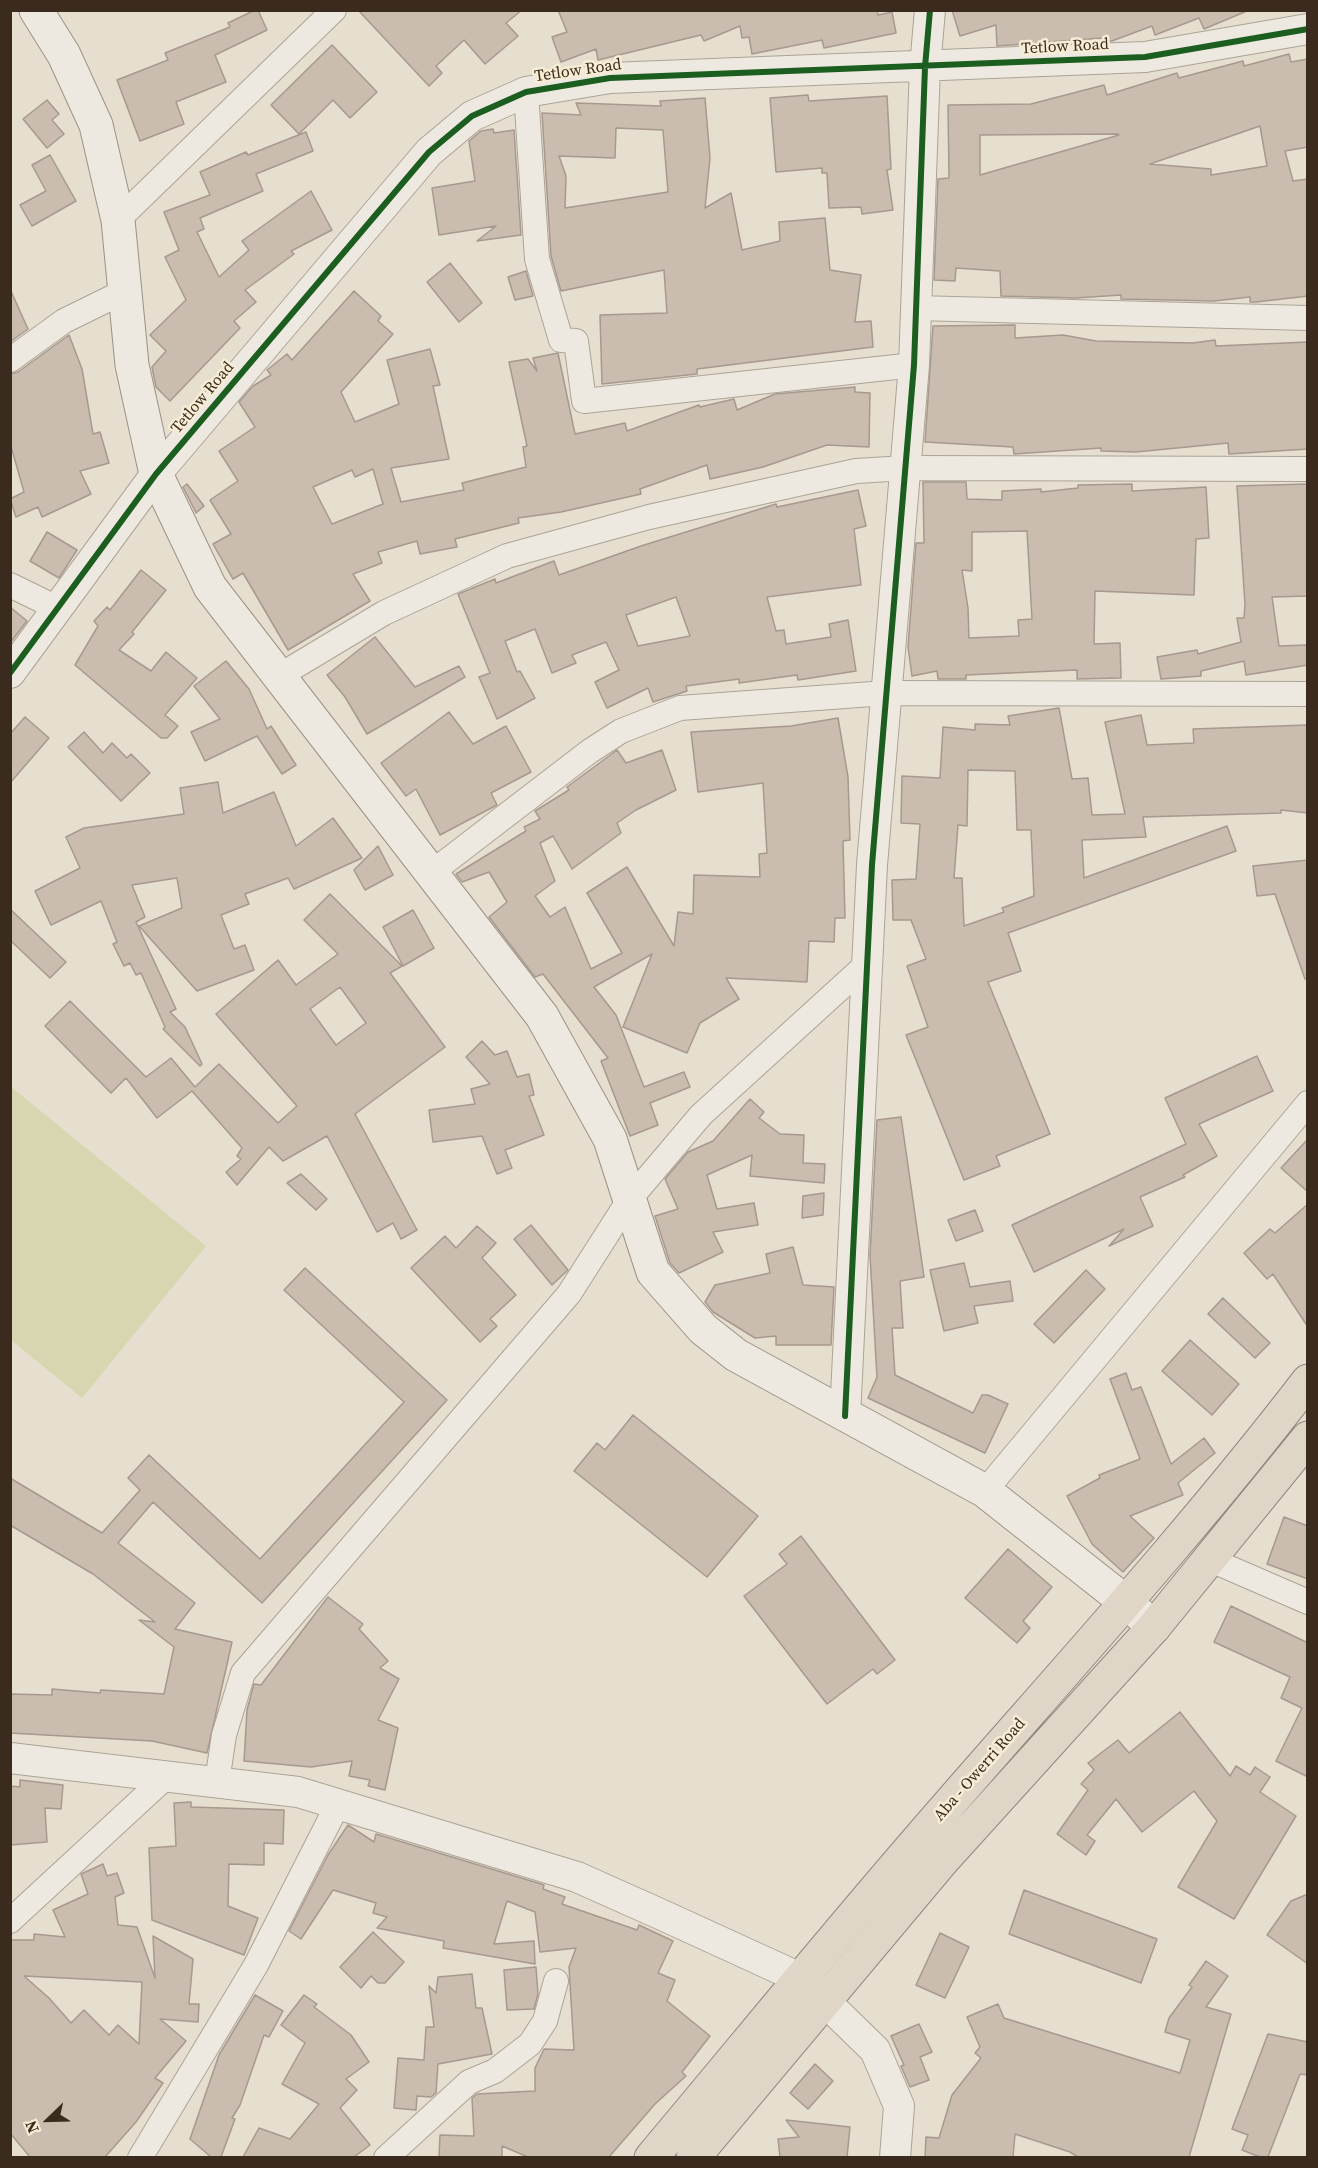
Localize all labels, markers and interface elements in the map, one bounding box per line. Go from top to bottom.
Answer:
street label: Tetlow Road [1021,35,1109,59]
street label: Tetlow Road [533,55,623,87]
street label: Tetlow Road [167,358,239,438]
street label: Aba - Owerri Road [930,1715,1030,1825]
north arrow [18,2090,78,2150]
text: N [19,2117,44,2137]

